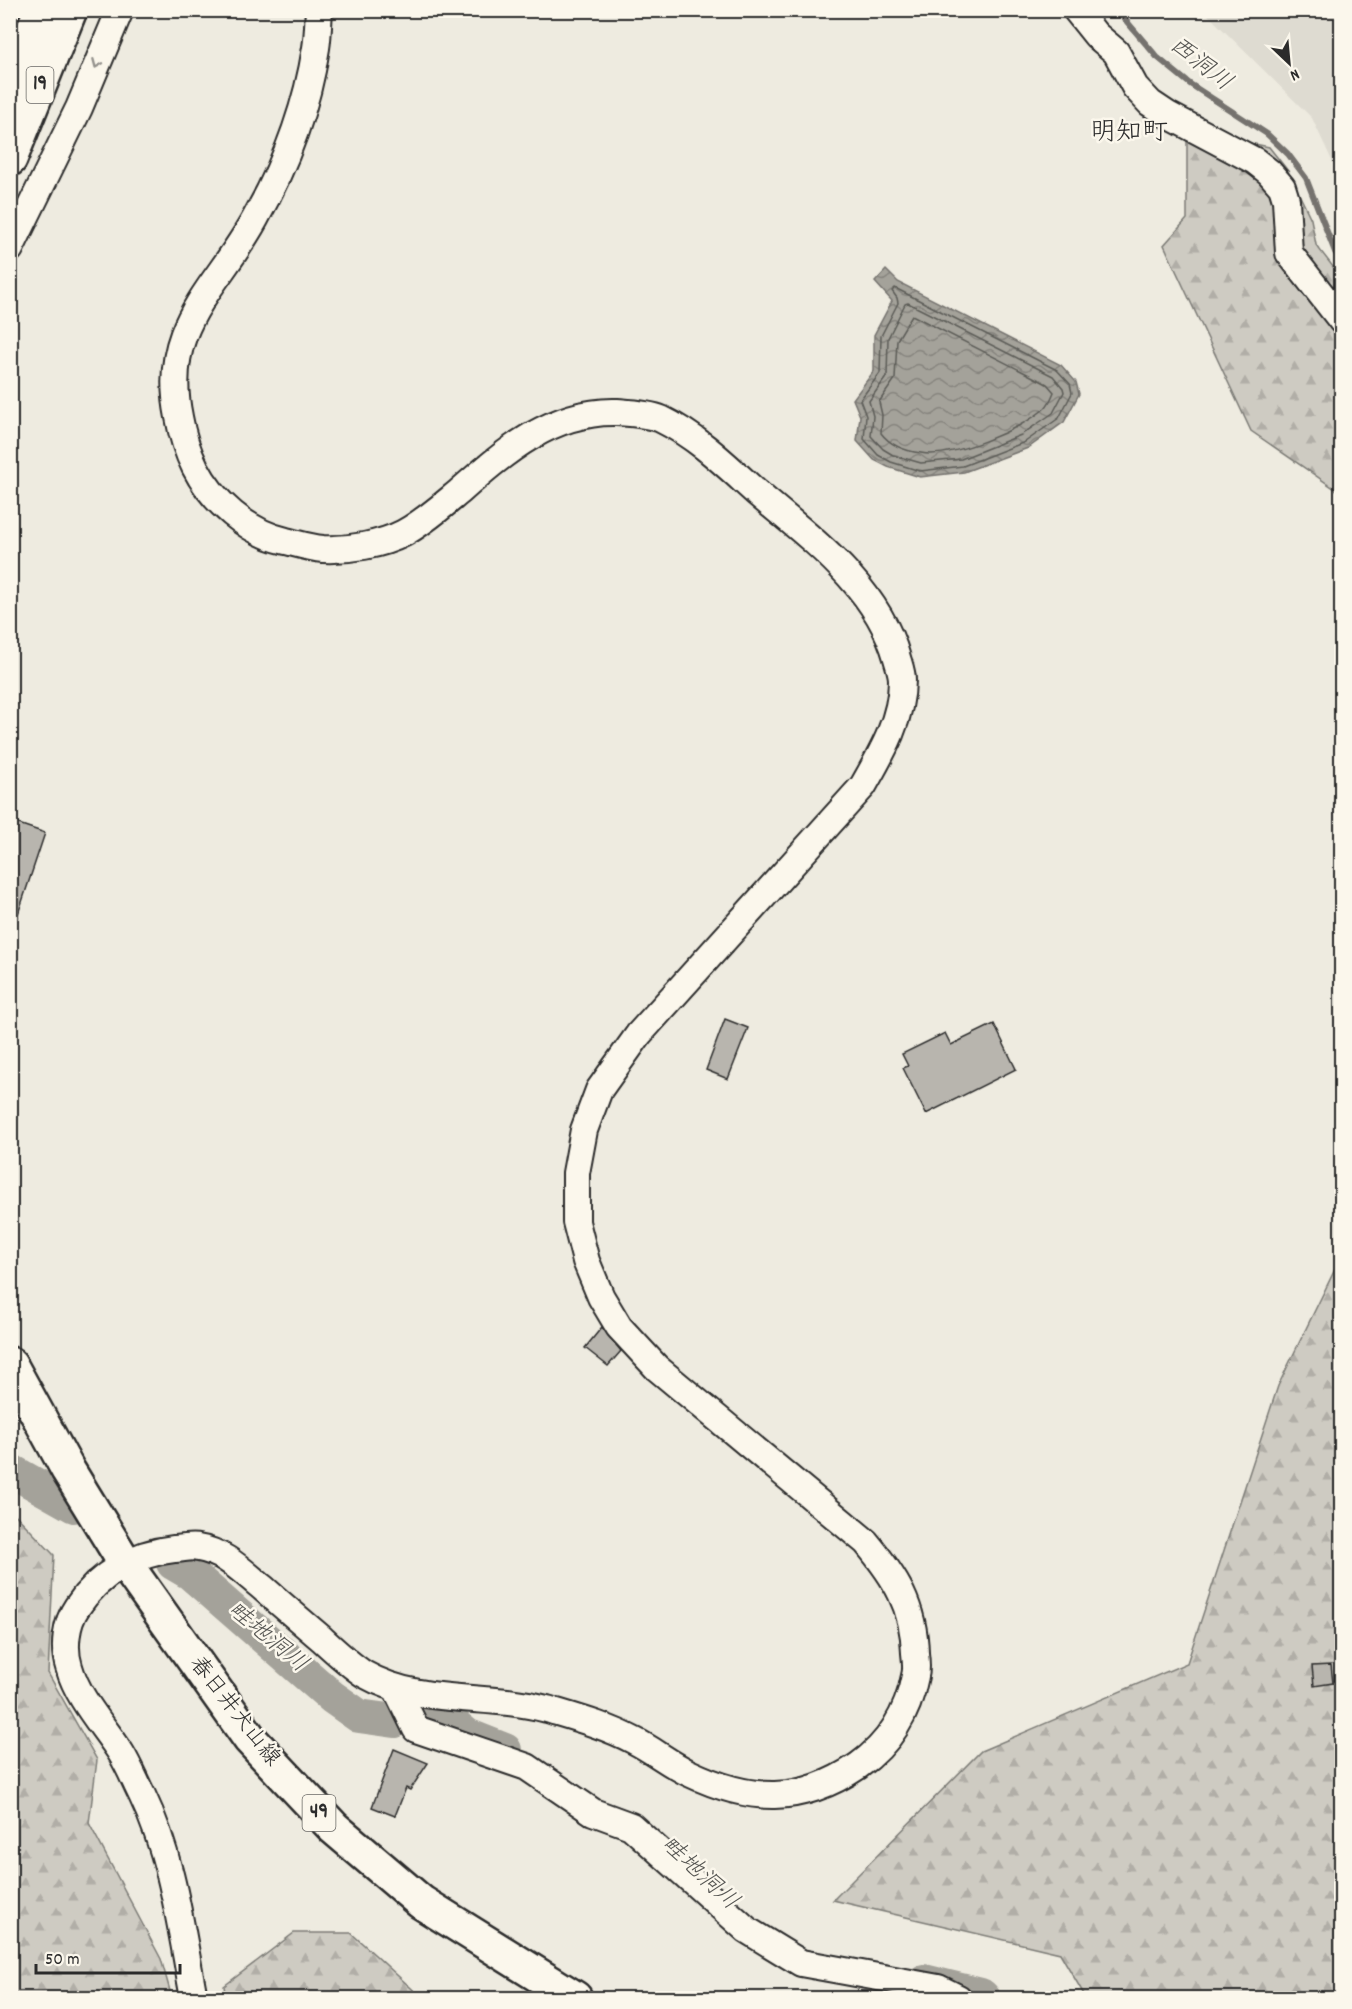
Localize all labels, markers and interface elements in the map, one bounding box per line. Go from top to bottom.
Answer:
water label: 西洞川 [1161,29,1239,101]
north arrow [1259,33,1319,93]
one-way arrow [92,58,104,69]
text: N [1286,62,1303,86]
road number: 19 [26,67,54,103]
district label: 明知町 [1090,115,1168,152]
water label: 畦地洞川 [219,1594,315,1682]
street label: 春日井犬山線 [181,1650,287,1774]
road number: 49 [302,1795,336,1831]
water label: 畦地洞川 [652,1829,746,1919]
scale bar [36,1937,180,1975]
text: 50 m [45,1948,80,1973]

